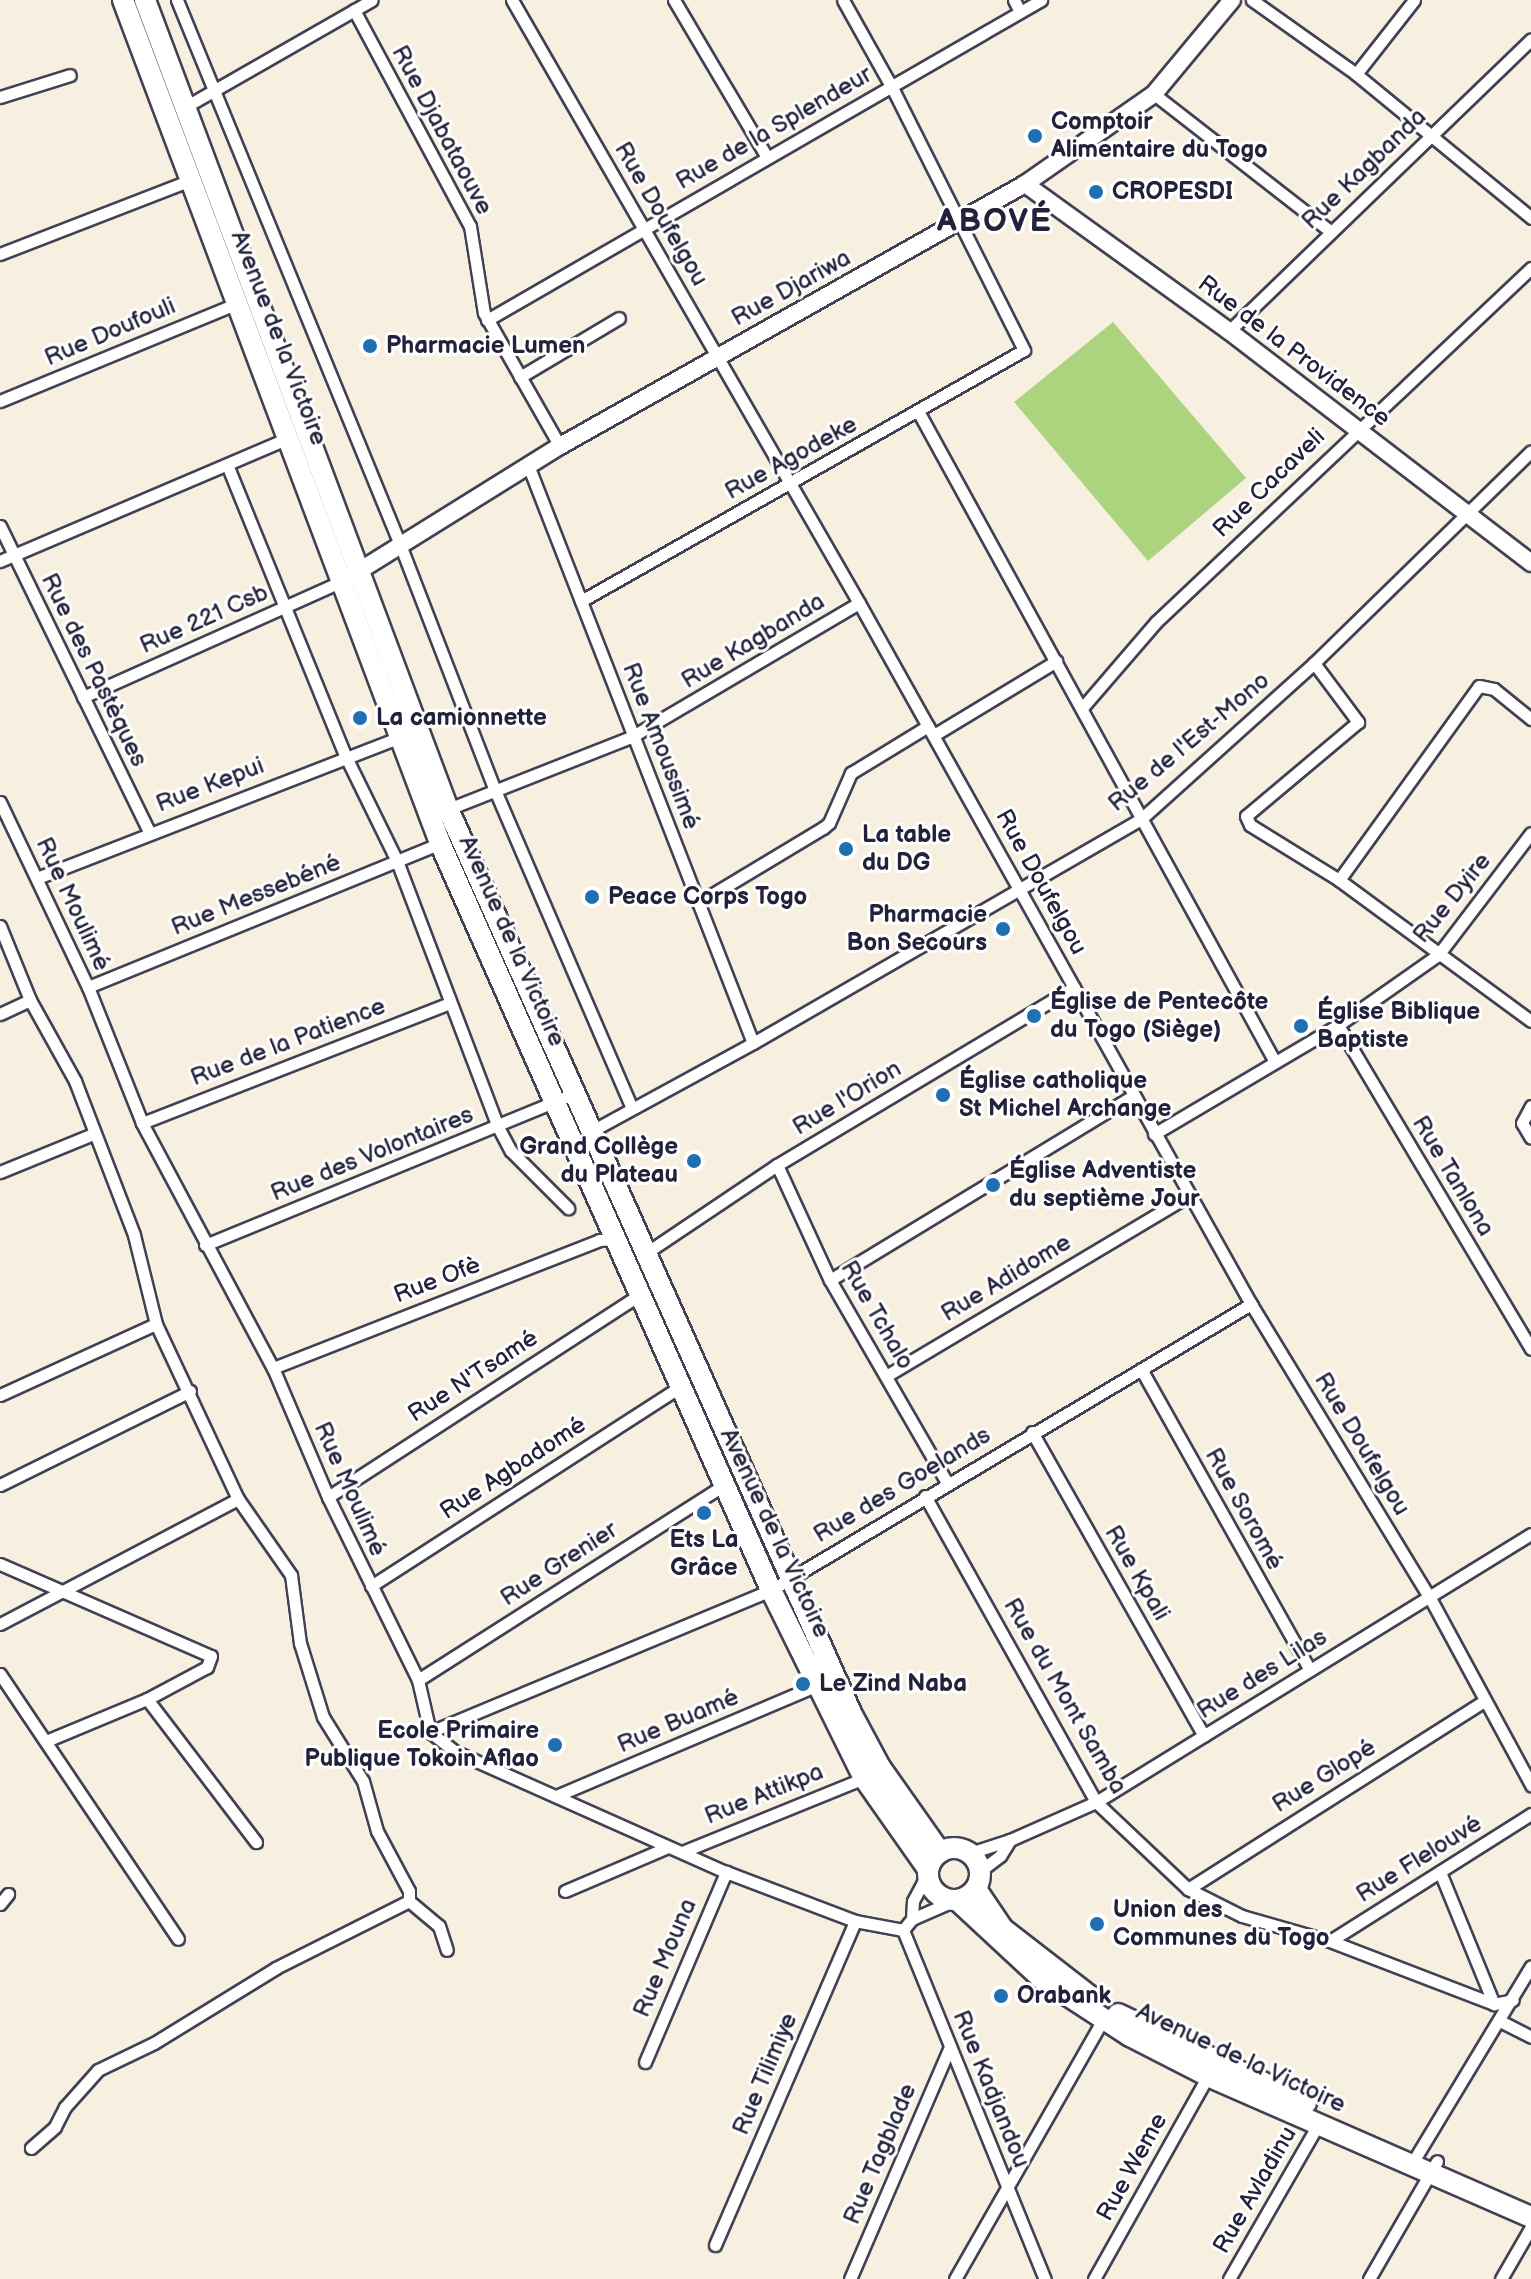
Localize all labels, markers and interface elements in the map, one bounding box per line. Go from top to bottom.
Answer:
street label: Rue Djabataouve [385,40,499,220]
street label: Rue de la Splendeur [671,60,877,196]
street label: Rue Kagbanda [1296,102,1432,236]
place label: Comptoir Alimentaire du Togo [1051,108,1268,164]
marker: Comptoir Alimentaire du Togo [1026,127,1044,145]
street label: Rue Doufelgou [608,137,714,291]
place label: CROPESDI [1112,178,1233,206]
marker: CROPESDI [1087,183,1105,201]
district label: ABOVÉ [937,203,1053,241]
street label: Avenue de la Victoire [225,226,333,450]
street label: Rue Djariwa [726,243,856,333]
street label: Rue de la Providence [1192,269,1396,433]
street label: Rue Doufouli [40,292,180,372]
place label: Pharmacie Lumen [386,332,585,360]
marker: Pharmacie Lumen [361,337,379,355]
street label: Rue Agodeke [720,410,862,506]
street label: Rue Cacaveli [1207,422,1331,544]
street label: Rue des Pastèques [35,569,153,771]
street label: Rue 221 Csb [135,578,273,660]
street label: Rue Kagbanda [676,587,830,695]
street label: Rue Amoussimé [616,659,706,833]
street label: Rue de l'Est-Mono [1102,666,1276,818]
place label: La camionnette [376,704,547,732]
marker: La camionnette [351,709,369,727]
street label: Rue Kepui [152,751,268,819]
street label: Rue Doufelgou [989,804,1093,960]
place label: La table du DG [862,821,951,877]
street label: Avenue de la Victoire [452,831,572,1051]
street label: Rue Moulimé [30,833,116,975]
marker: La table du DG [837,840,855,858]
street label: Rue Dyire [1407,847,1497,949]
street label: Rue Messebéné [167,848,345,942]
place label: Peace Corps Togo [608,883,807,911]
marker: Peace Corps Togo [583,888,601,906]
place label: Pharmacie Bon Secours [847,901,987,957]
marker: Pharmacie Bon Secours [994,920,1012,938]
place label: Église de Pentecôte du Togo (Siège) [1050,988,1268,1044]
street label: Rue de la Patience [187,992,389,1092]
place label: Église Biblique Baptiste [1317,998,1480,1054]
marker: Église de Pentecôte du Togo (Siège) [1025,1007,1043,1025]
marker: Église Biblique Baptiste [1292,1017,1310,1035]
street label: Rue l'Orion [787,1054,907,1142]
place label: Église catholique St Michel Archange [959,1067,1171,1123]
marker: Église catholique St Michel Archange [934,1086,952,1104]
street label: Rue des Volontaires [266,1100,478,1208]
street label: Rue Tanlona [1406,1110,1500,1242]
place label: Grand Collège du Plateau [519,1133,678,1189]
marker: Grand Collège du Plateau [685,1152,703,1170]
place label: Église Adventiste du septième Jour [1009,1157,1200,1213]
marker: Église Adventiste du septième Jour [984,1176,1002,1194]
street label: Rue Adidome [936,1228,1076,1328]
street label: Rue Ofè [390,1250,484,1310]
street label: Rue Tchalo [834,1255,920,1375]
street label: Rue N'Tsamé [403,1323,543,1429]
street label: Rue Doufelgou [1308,1367,1416,1521]
street label: Rue Agbadomé [435,1410,591,1526]
street label: Rue Moulimé [308,1417,392,1561]
street label: Rue des Goelands [808,1421,996,1549]
street label: Avenue de la Victoire [714,1423,836,1643]
street label: Rue Soromé [1199,1443,1289,1575]
marker: Ets La Grâce [695,1504,713,1522]
street label: Rue Grenier [495,1516,623,1612]
street label: Rue Kpali [1098,1520,1176,1626]
place label: Ets La Grâce [669,1526,739,1582]
street label: Rue du Mont Samba [997,1593,1133,1799]
street label: Rue des Lilas [1192,1623,1332,1725]
place label: Le Zind Naba [819,1670,967,1698]
marker: Le Zind Naba [794,1675,812,1693]
street label: Rue Buamé [613,1683,743,1759]
place label: Ecole Primaire Publique Tokoin Aflao [305,1717,539,1773]
street label: Rue Glopé [1267,1733,1381,1819]
marker: Ecole Primaire Publique Tokoin Aflao [546,1736,564,1754]
street label: Rue Attikpa [700,1757,828,1831]
street label: Rue Flelouvé [1351,1809,1487,1909]
street label: Rue Mouna [627,1895,703,2021]
place label: Union des Communes du Togo [1113,1896,1329,1952]
marker: Union des Communes du Togo [1088,1915,1106,1933]
place label: Orabank [1017,1982,1111,2010]
marker: Orabank [992,1987,1010,2005]
street label: Avenue de la Victoire [1131,1997,1351,2119]
street label: Rue Kadjandou [946,2006,1036,2172]
street label: Rue Tilimiye [726,2008,804,2140]
street label: Rue Tagblade [837,2079,923,2229]
street label: Rue Weme [1090,2108,1174,2226]
street label: Rue Avladinu [1207,2121,1303,2259]

